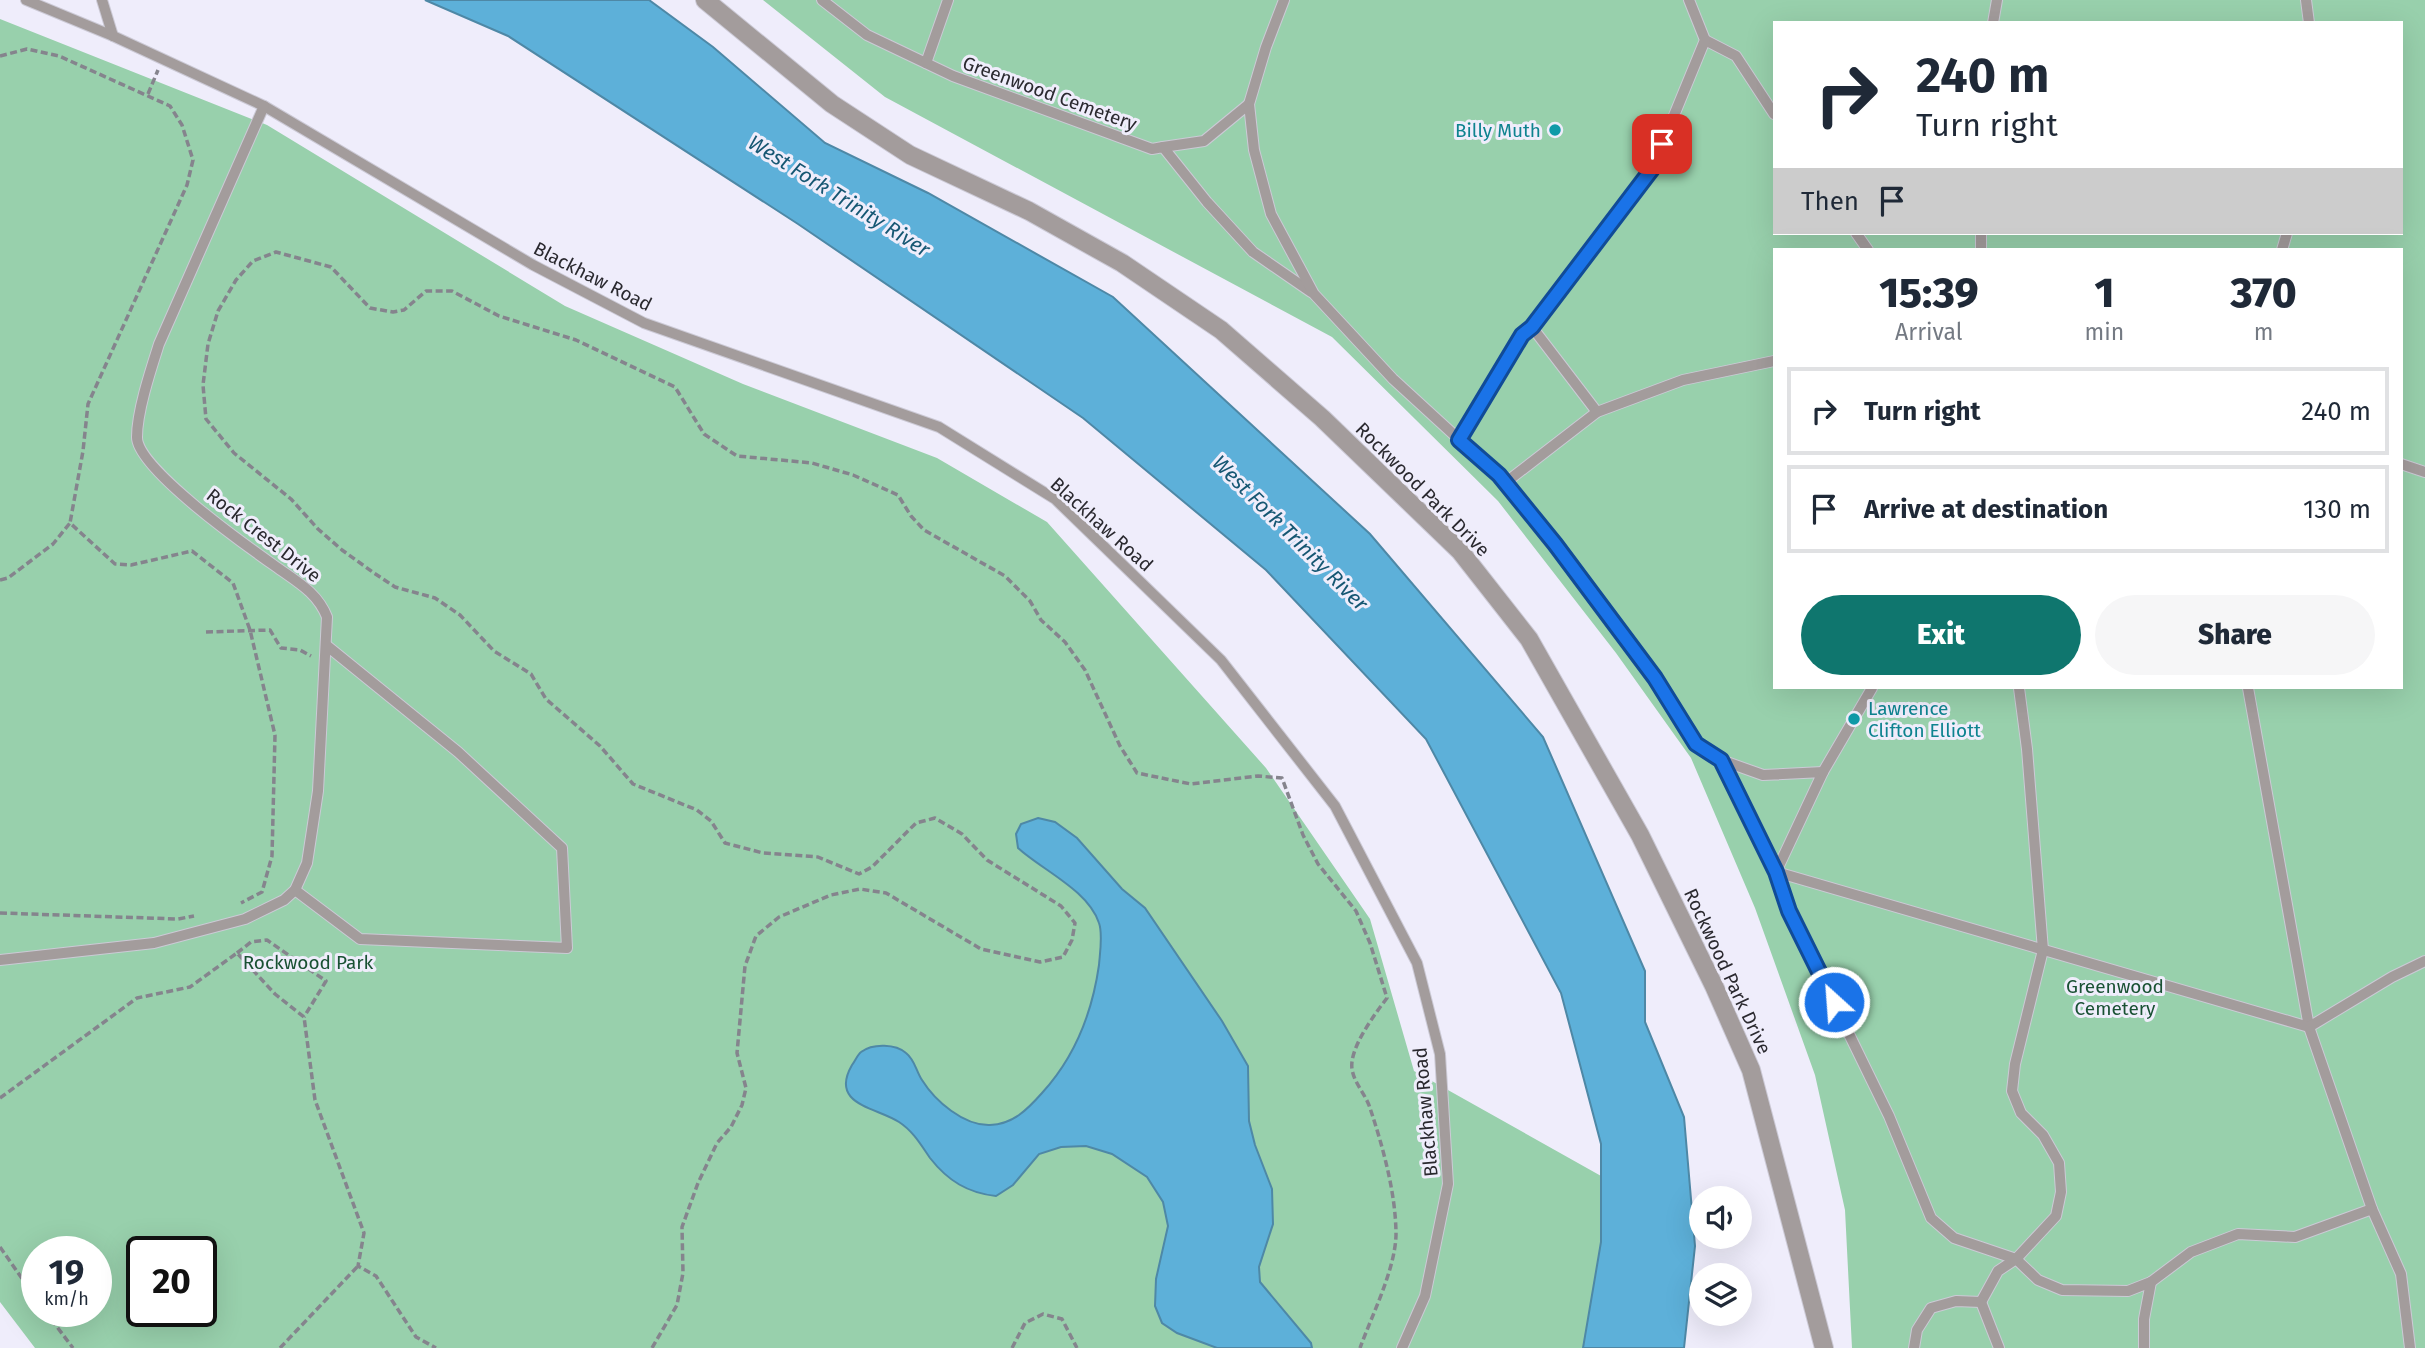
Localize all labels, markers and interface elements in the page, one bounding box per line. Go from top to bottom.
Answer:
text: 240 m [1916,46,2049,105]
icon: right [1801,49,1892,140]
street label: Greenwood Cemetery [960,51,1141,136]
text: Turn right [1916,106,2058,144]
pin [1632,114,1692,174]
place label: Billy Muth [1455,119,1541,142]
marker: Billy Muth [1547,122,1563,138]
icon: arrive [1643,125,1681,163]
water label: West Fork Trinity River [743,130,935,263]
icon: arrive [1873,182,1911,220]
text: Then [1801,186,1859,217]
street label: Blackhaw Road [530,237,656,316]
text: 15:39 [1879,268,1978,318]
text: 1 [2095,268,2114,318]
text: 370 [2230,268,2297,318]
text: Arrival [1895,318,1963,346]
text: min [2085,318,2124,346]
text: m [2254,318,2274,346]
icon: right [1805,392,1843,430]
text: Turn right [1864,396,1981,427]
text: 240 m [2301,396,2371,427]
street label: Rockwood Park Drive [1351,417,1495,561]
water label: West Fork Trinity River [1207,450,1374,617]
street label: Blackhaw Road [1046,472,1158,576]
street label: Rock Crest Drive [202,484,326,587]
icon: arrive [1805,490,1843,528]
text: Arrive at destination [1864,494,2108,525]
text: 130 m [2303,494,2371,525]
button: Exit [1801,595,2081,675]
button: Share [2095,595,2375,675]
place label: Lawrence Clifton Elliott [1868,697,1981,742]
marker: Lawrence Clifton Elliott [1846,711,1862,727]
street label: Rockwood Park Drive [1679,885,1776,1058]
park label: Rockwood Park [243,951,374,974]
position arrow [1797,965,1871,1039]
park label: Greenwood Cemetery [2066,975,2164,1020]
street label: Blackhaw Road [1408,1046,1443,1178]
map controls [1689,1186,1752,1326]
button: sound [1689,1186,1752,1249]
speed limit sign: 20 [126,1236,217,1327]
text: 19 [49,1251,84,1293]
button: layers [1689,1263,1752,1326]
text: km/h [44,1288,89,1310]

